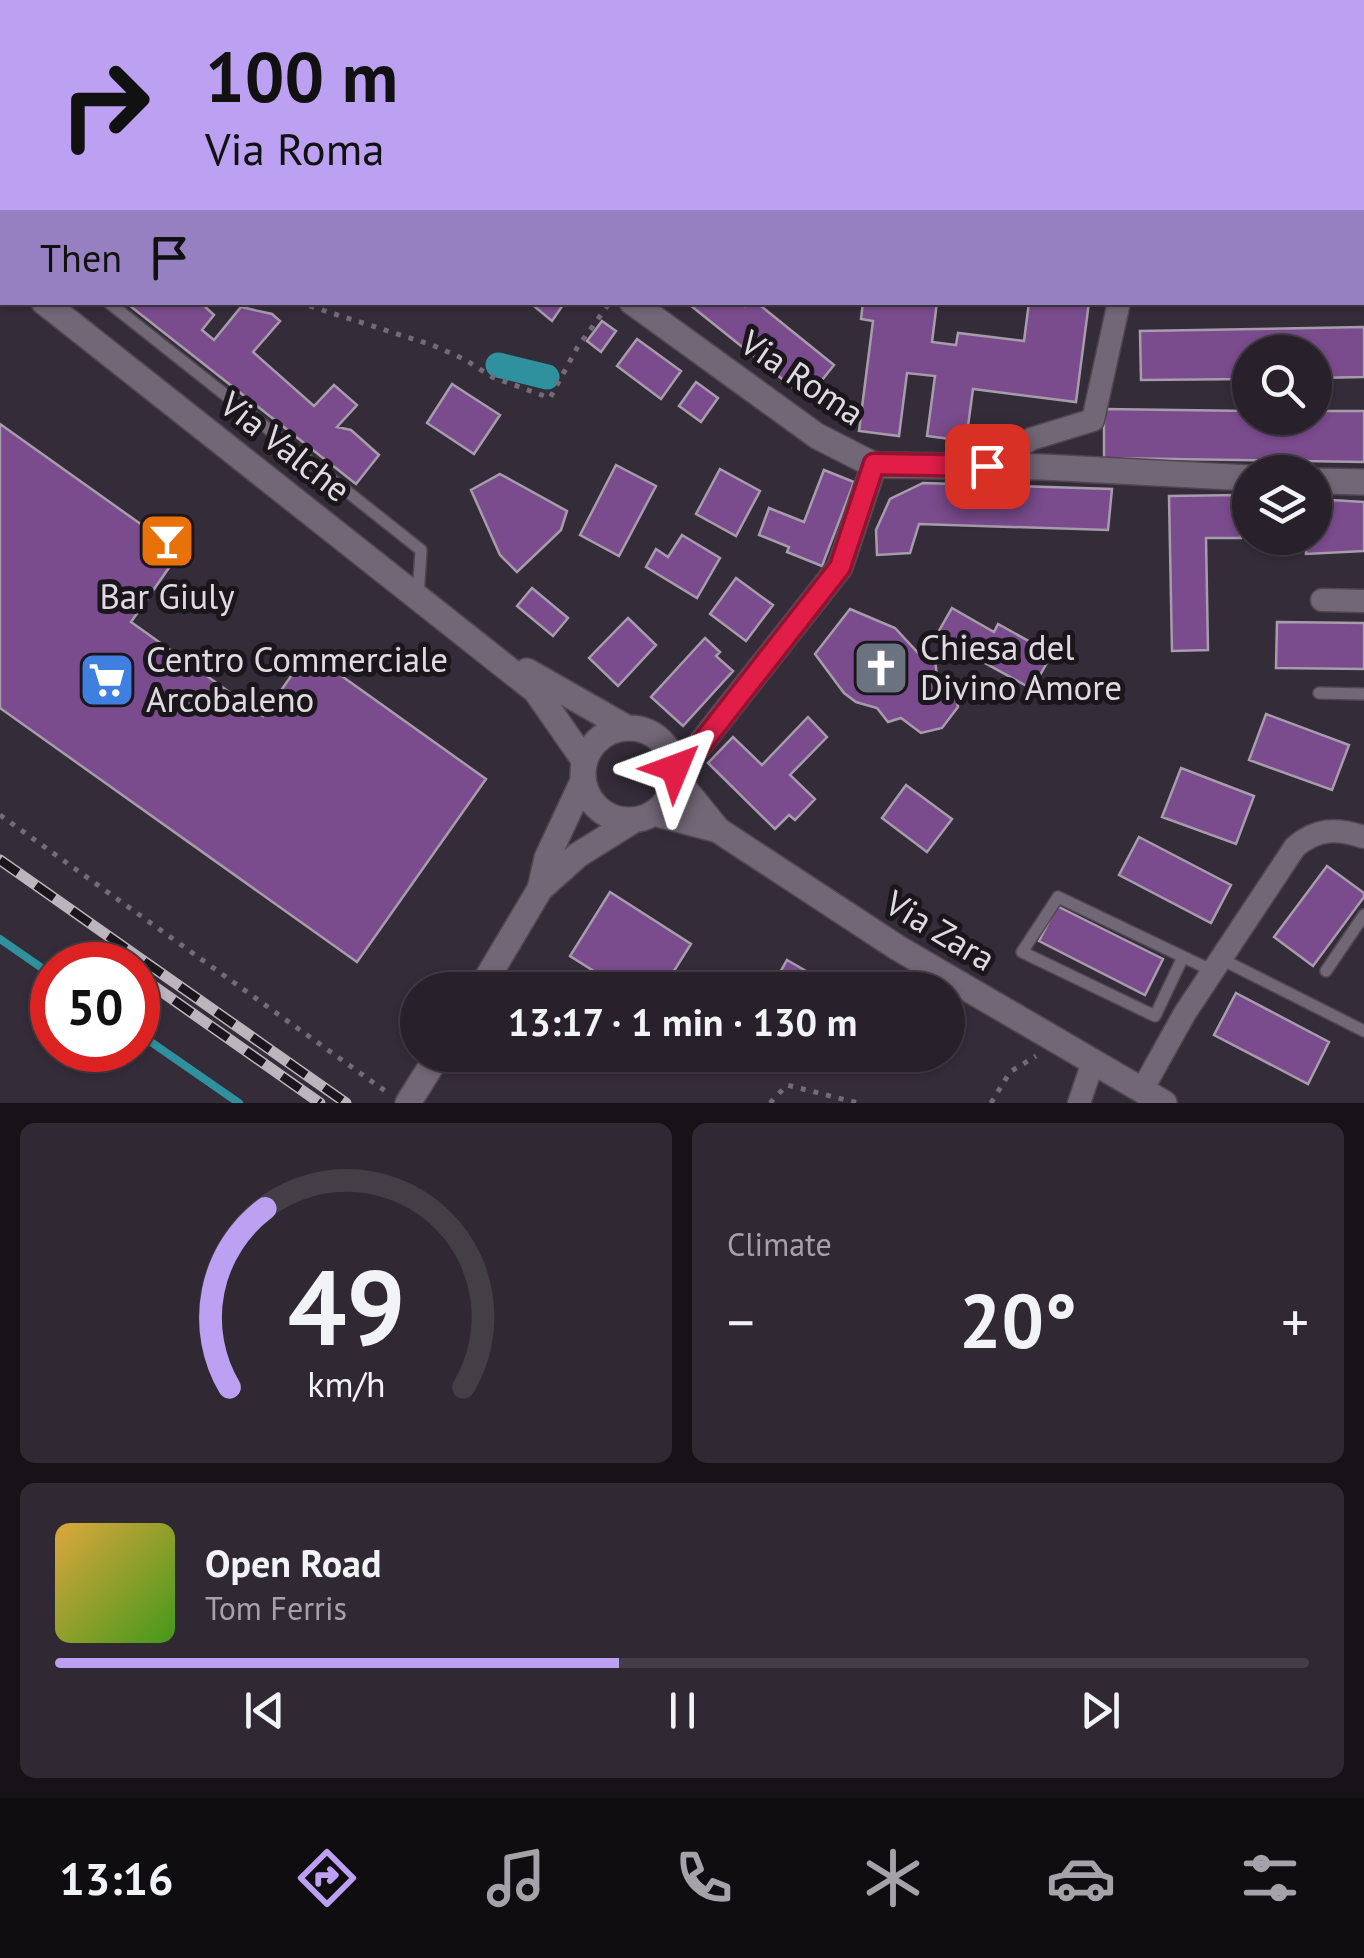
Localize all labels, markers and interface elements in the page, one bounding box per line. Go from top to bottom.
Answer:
text: 100 m [205,31,398,121]
icon: right [40,40,170,170]
text: Via Roma [205,119,385,177]
icon: arrive [142,230,197,285]
text: Then [40,233,122,282]
street label: Via Roma [731,318,873,435]
map controls [1232,335,1332,555]
button: search [1232,335,1332,435]
street label: Via Valche [210,380,360,512]
pin [945,424,1030,509]
icon: arrive [960,439,1015,494]
button: layers [1232,455,1332,555]
bar icon: Bar Giuly [137,511,197,571]
place label: Bar Giuly [99,573,235,619]
place label: Chiesa del Divino Amore [920,624,1122,710]
place label: Centro Commerciale Arcobaleno [146,636,448,722]
church icon: Chiesa del Divino Amore [851,638,911,698]
supermarket icon: Centro Commerciale Arcobaleno [77,650,137,710]
position arrow [623,716,727,820]
street label: Via Zara [876,879,1004,981]
speed limit sign: 50 [30,942,160,1072]
text: 13:17 · 1 min · 130 m [508,997,857,1046]
text: Climate [727,1223,832,1265]
text: 49 [287,1239,405,1374]
text: 20° [959,1272,1077,1369]
text: − [727,1286,755,1357]
text: + [1281,1286,1309,1357]
text: km/h [307,1361,385,1407]
text: Open Road [205,1538,381,1587]
text: Tom Ferris [205,1587,347,1629]
icon: previous [237,1683,292,1738]
icon: pause [655,1683,710,1738]
icon: next [1073,1683,1128,1738]
icon: directions [292,1843,362,1913]
icon: music [481,1843,551,1913]
icon: phone [669,1843,739,1913]
icon: climate [858,1843,928,1913]
icon: car [1046,1843,1116,1913]
icon: filters [1235,1843,1305,1913]
text: 13:16 [59,1849,173,1907]

